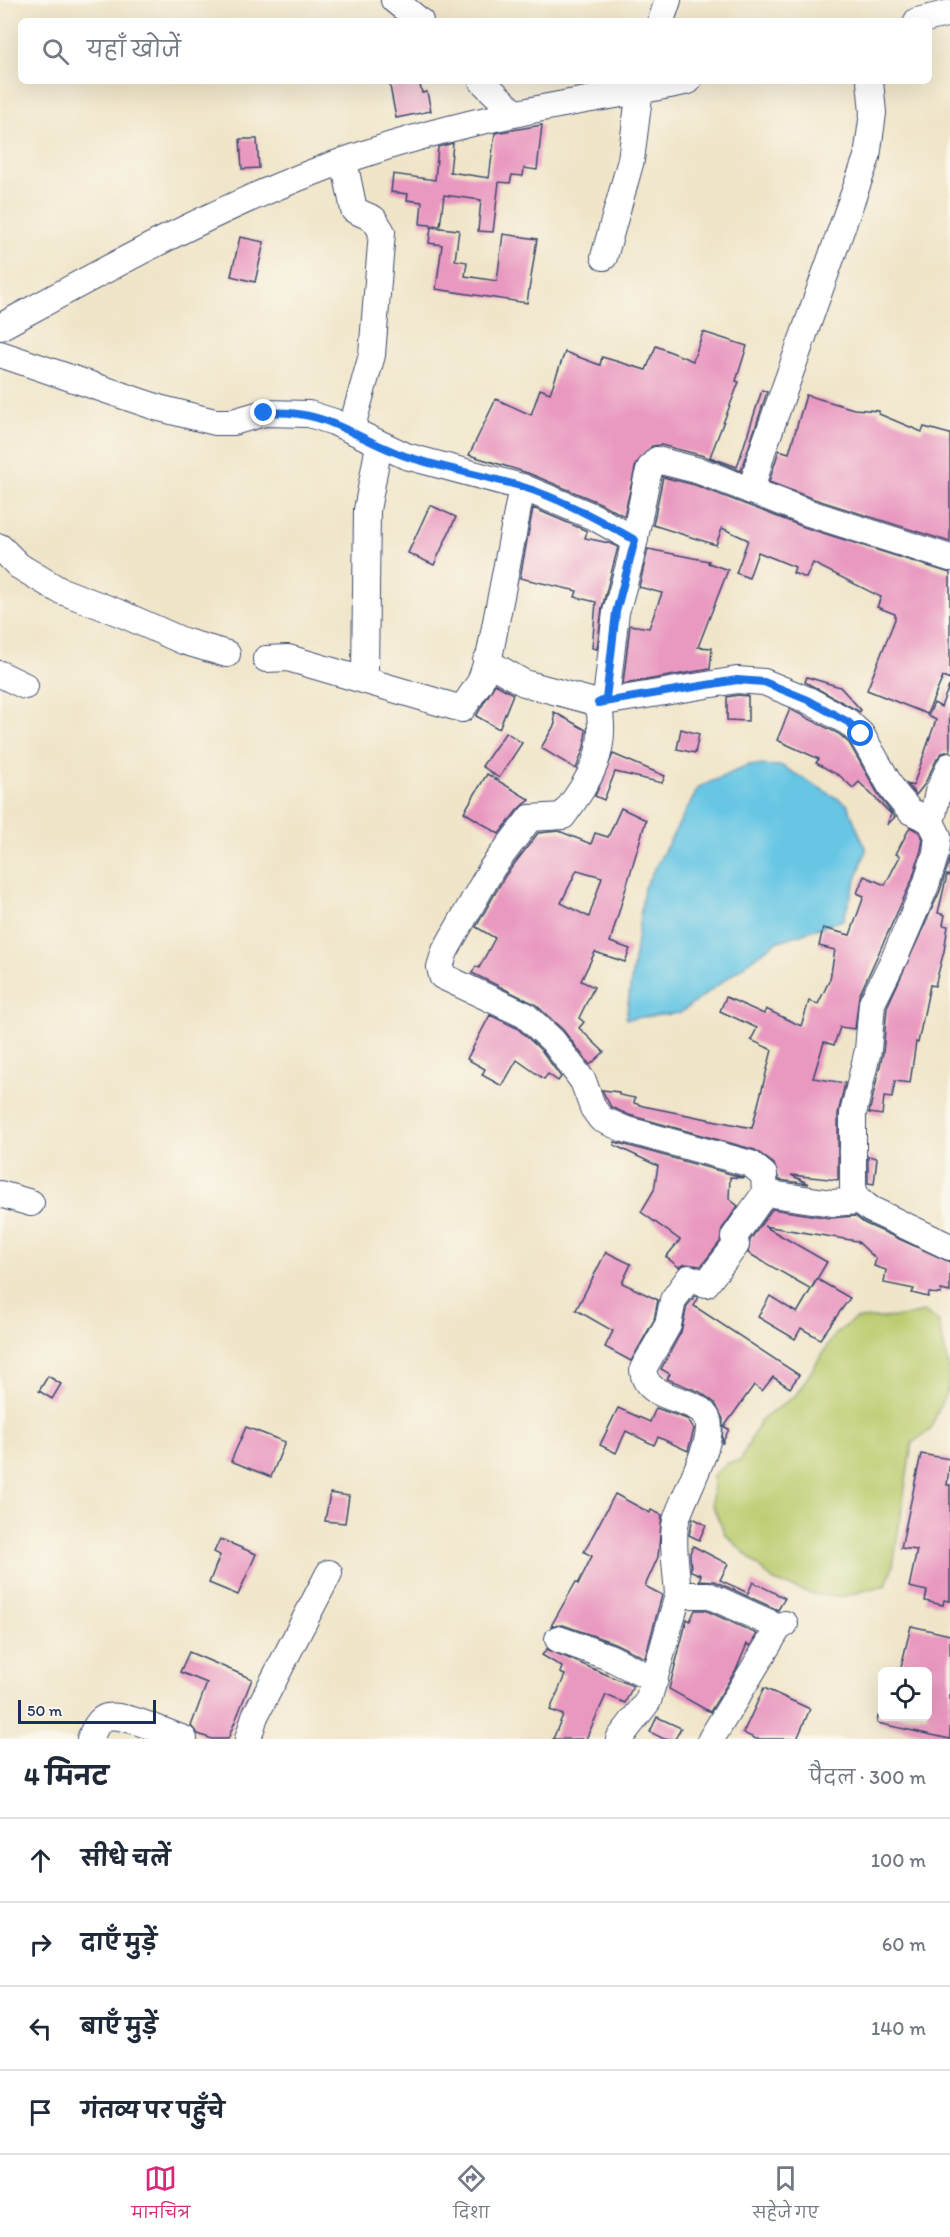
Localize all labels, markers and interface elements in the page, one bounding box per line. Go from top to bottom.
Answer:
search box [18,18,932,84]
icon: search [39,35,72,68]
text: यहाँ खोजें [87,36,181,63]
route end [250,399,276,425]
route start [847,720,873,746]
map controls [878,1667,932,1721]
button: locate [878,1667,932,1721]
scale bar [18,1697,156,1724]
text: 50 m [27,1701,62,1720]
text: 4 मिनट [24,1760,109,1792]
text: पैदल · 300 m [809,1765,926,1789]
icon: ahead [24,1844,57,1877]
text: सीधे चलें [81,1845,170,1872]
text: 100 m [871,1848,926,1872]
icon: right [24,1928,57,1961]
text: दाएँ मुड़ें [81,1929,157,1956]
text: 60 m [882,1932,926,1956]
icon: left [24,2012,57,2045]
text: बाएँ मुड़ें [81,2013,158,2040]
text: 140 m [871,2016,926,2040]
icon: arrive [24,2096,57,2129]
text: गंतव्य पर पहुँचे [81,2097,225,2124]
tab: मानचित्र [132,2162,190,2230]
tab: दिशा [453,2162,490,2230]
tab: सहेजे गए [753,2162,818,2230]

